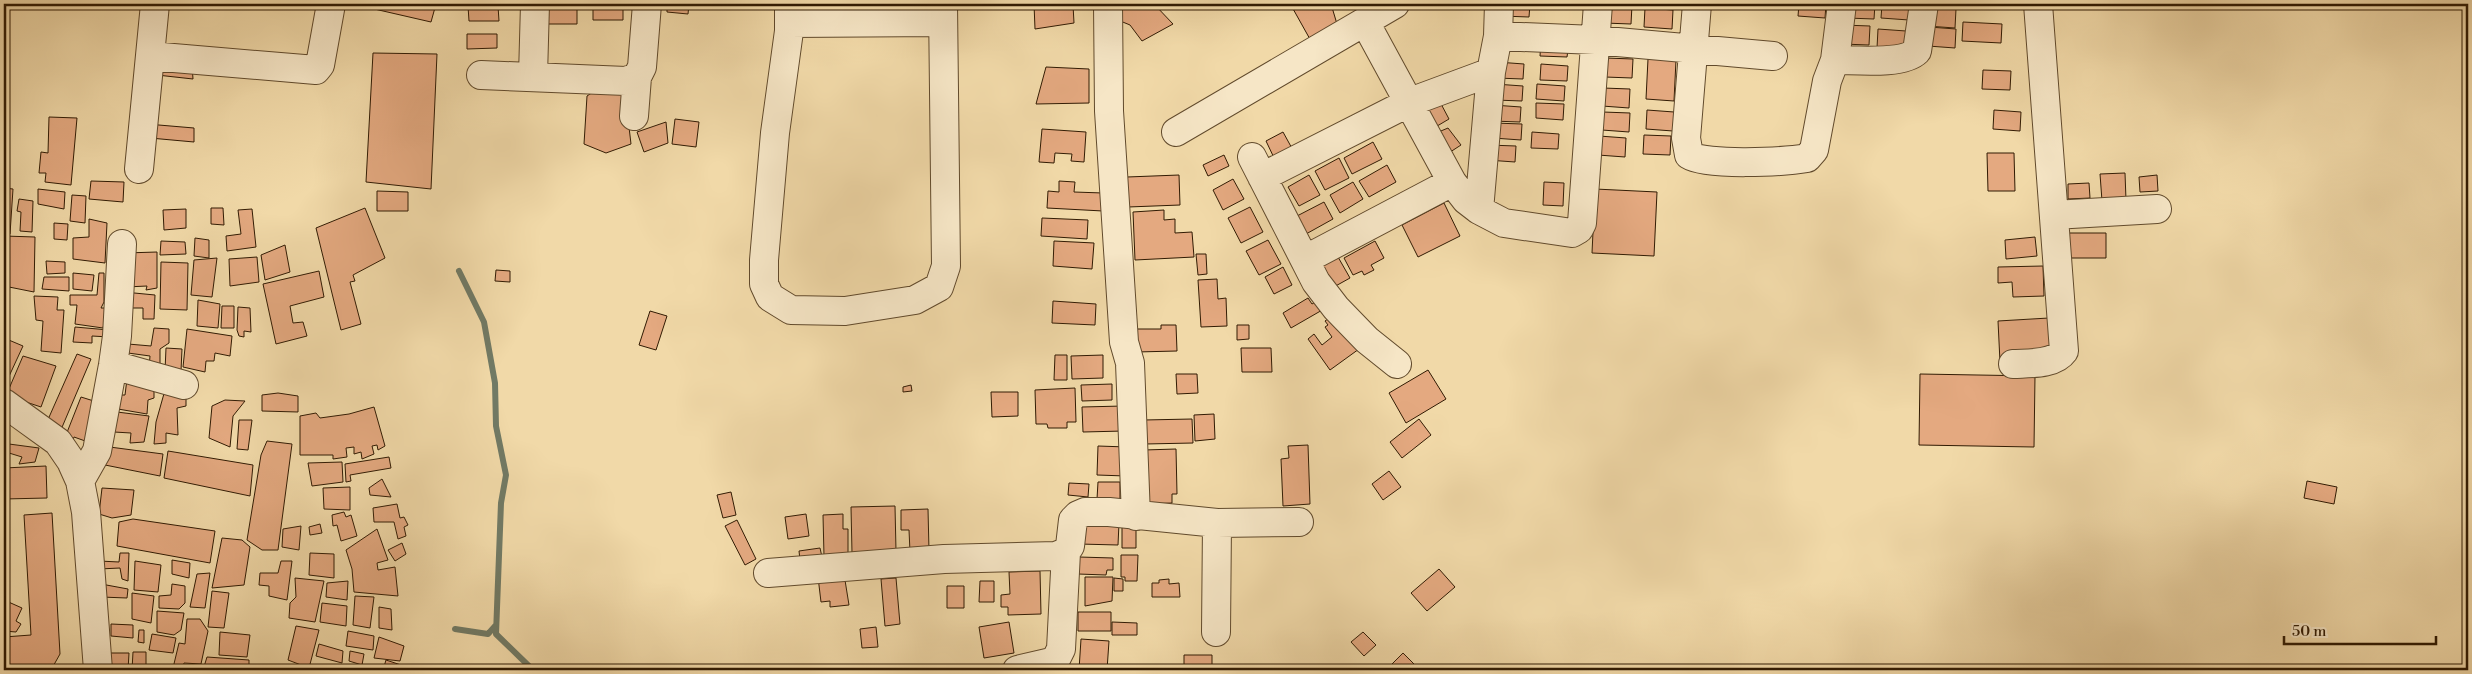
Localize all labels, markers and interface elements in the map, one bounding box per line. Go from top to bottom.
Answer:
scale bar [2284,614,2437,646]
text: 50 m [2292,622,2326,641]

